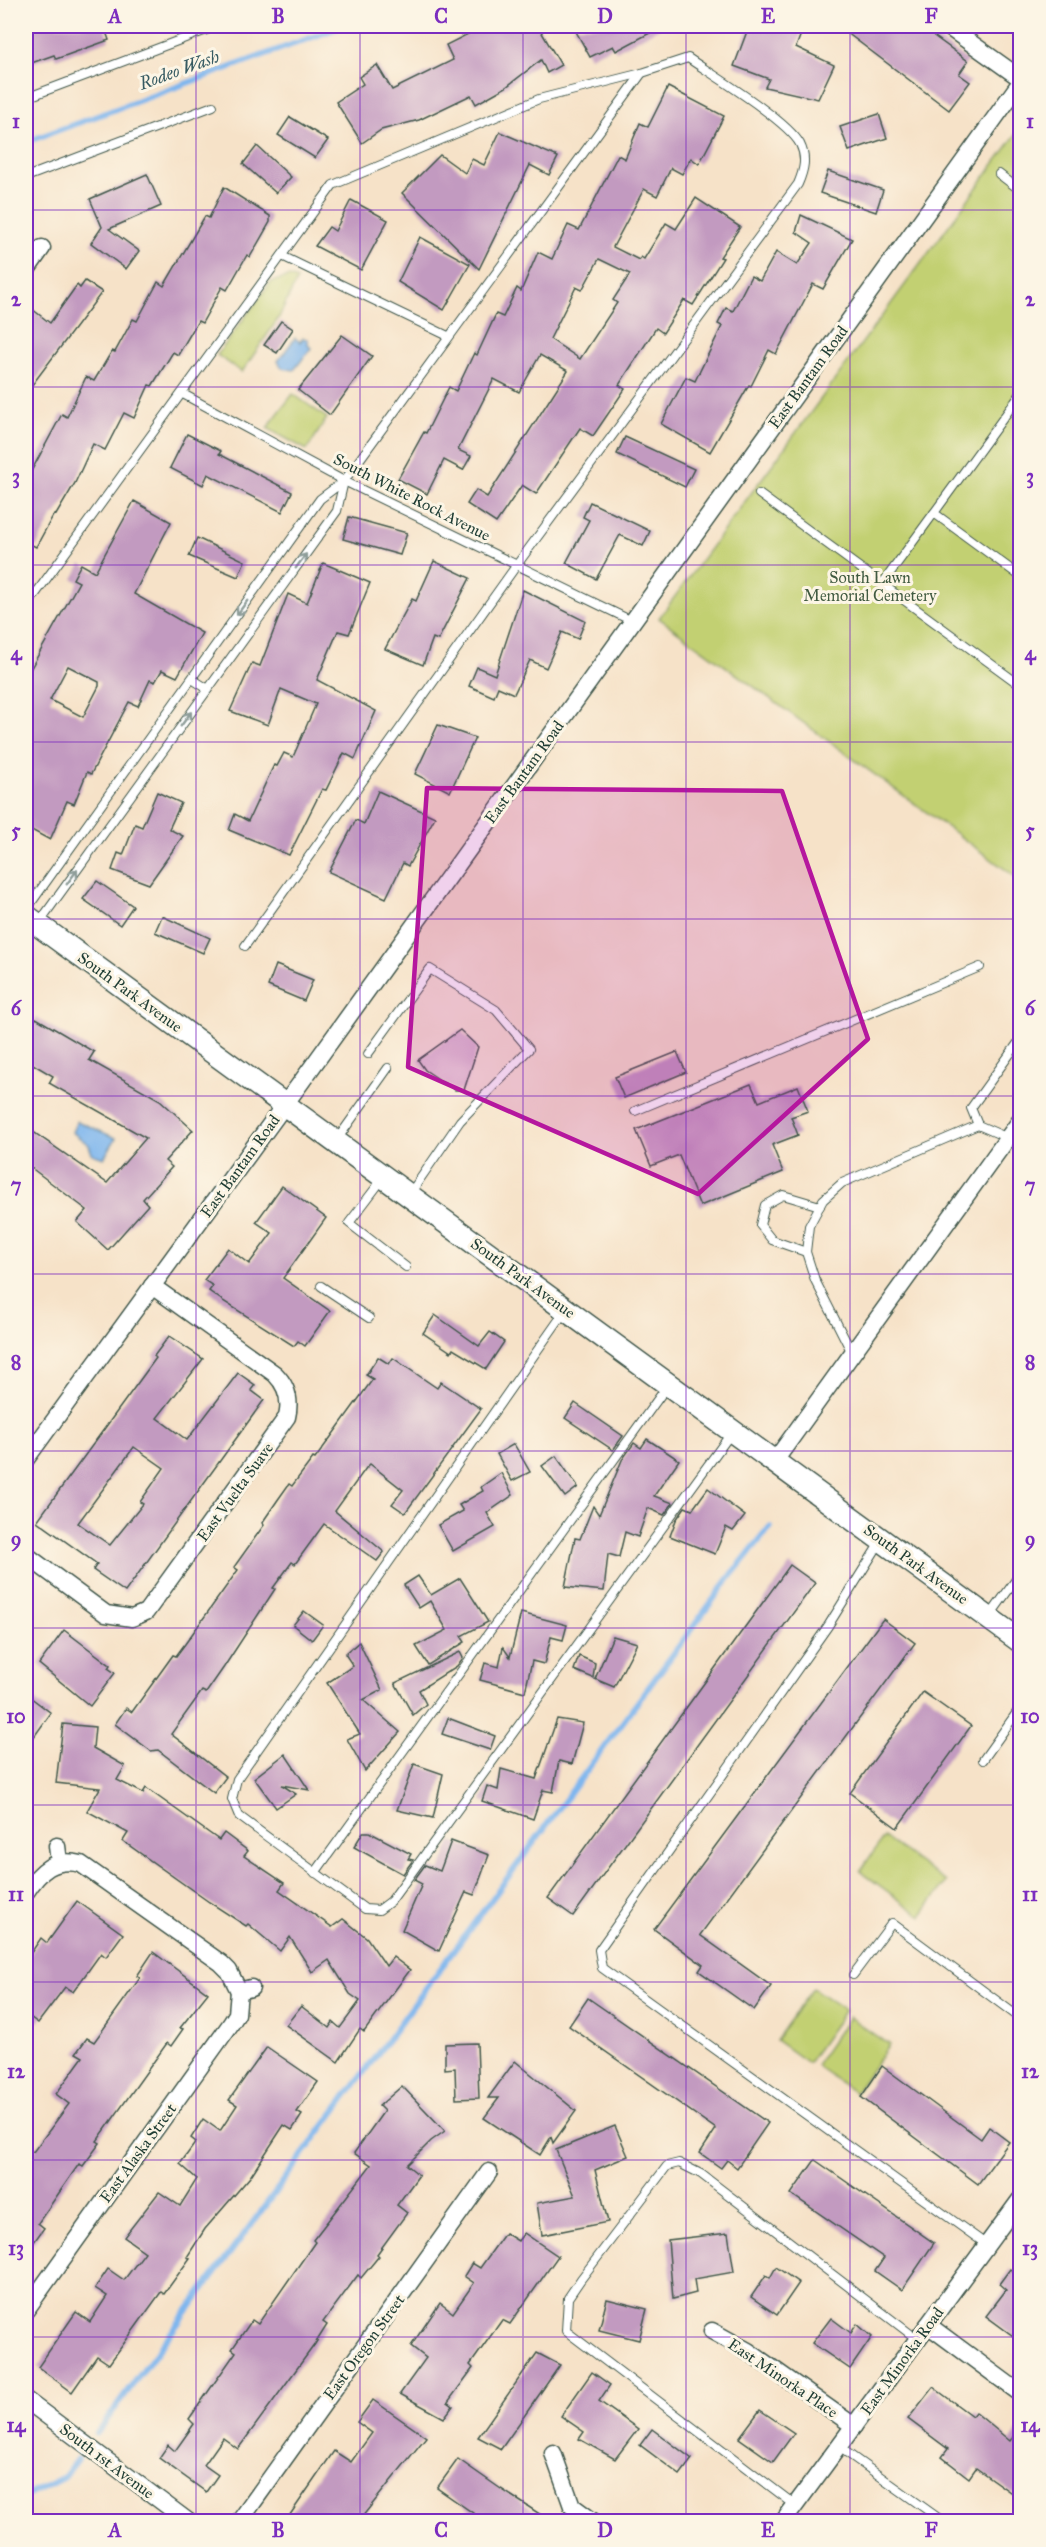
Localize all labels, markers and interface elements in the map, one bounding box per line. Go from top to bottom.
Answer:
text: A [106,4,122,28]
text: B [271,4,285,28]
text: C [434,4,448,28]
text: D [597,4,613,28]
text: E [761,4,776,28]
text: F [924,4,938,28]
water label: Rodeo Wash [135,45,222,95]
text: 1 [12,109,20,133]
text: 1 [1026,109,1034,133]
text: 2 [11,287,22,311]
text: 2 [1025,287,1036,311]
street label: East Bantam Road [764,322,852,432]
street label: South White Rock Avenue [331,449,494,545]
text: 3 [12,464,20,489]
text: 3 [1026,464,1034,489]
one-way arrow [295,554,307,570]
park label: South Lawn Memorial Cemetery [804,568,937,605]
one-way arrow [236,600,248,616]
text: 4 [10,641,22,666]
text: 4 [1024,641,1036,666]
one-way arrow [180,712,193,728]
street label: East Bantam Road [480,717,568,827]
text: 5 [11,818,21,842]
text: 5 [1025,818,1035,842]
one-way arrow [66,870,78,886]
street label: South Park Avenue [74,948,186,1036]
text: 6 [11,996,23,1020]
text: 6 [1025,996,1037,1020]
street label: East Bantam Road [196,1111,284,1221]
text: 7 [11,1173,22,1197]
text: 7 [1025,1173,1036,1197]
street label: South Park Avenue [467,1234,579,1322]
text: 8 [11,1350,21,1374]
text: 8 [1025,1350,1035,1374]
street label: East Vuelta Suave [193,1439,277,1545]
street label: South Park Avenue [860,1520,972,1608]
text: 9 [11,1527,21,1552]
text: 9 [1025,1527,1035,1552]
text: 10 [6,1704,26,1728]
text: 10 [1020,1704,1040,1728]
text: 11 [8,1882,24,1906]
text: 11 [1022,1882,1038,1906]
text: 12 [7,2059,26,2083]
text: 12 [1021,2059,1040,2083]
street label: East Alaska Street [96,2099,181,2206]
text: 13 [8,2236,24,2261]
text: 13 [1022,2236,1038,2261]
street label: East Oregon Street [319,2290,410,2404]
street label: East Minorka Road [857,2303,947,2419]
street label: East Minorka Place [725,2334,842,2422]
text: 14 [6,2413,26,2438]
text: 14 [1020,2413,1040,2438]
street label: South 1st Avenue [56,2419,158,2503]
text: A [106,2518,122,2542]
text: B [271,2518,285,2542]
text: C [434,2518,448,2542]
text: D [597,2518,613,2542]
text: E [761,2518,776,2542]
text: F [924,2518,938,2542]

